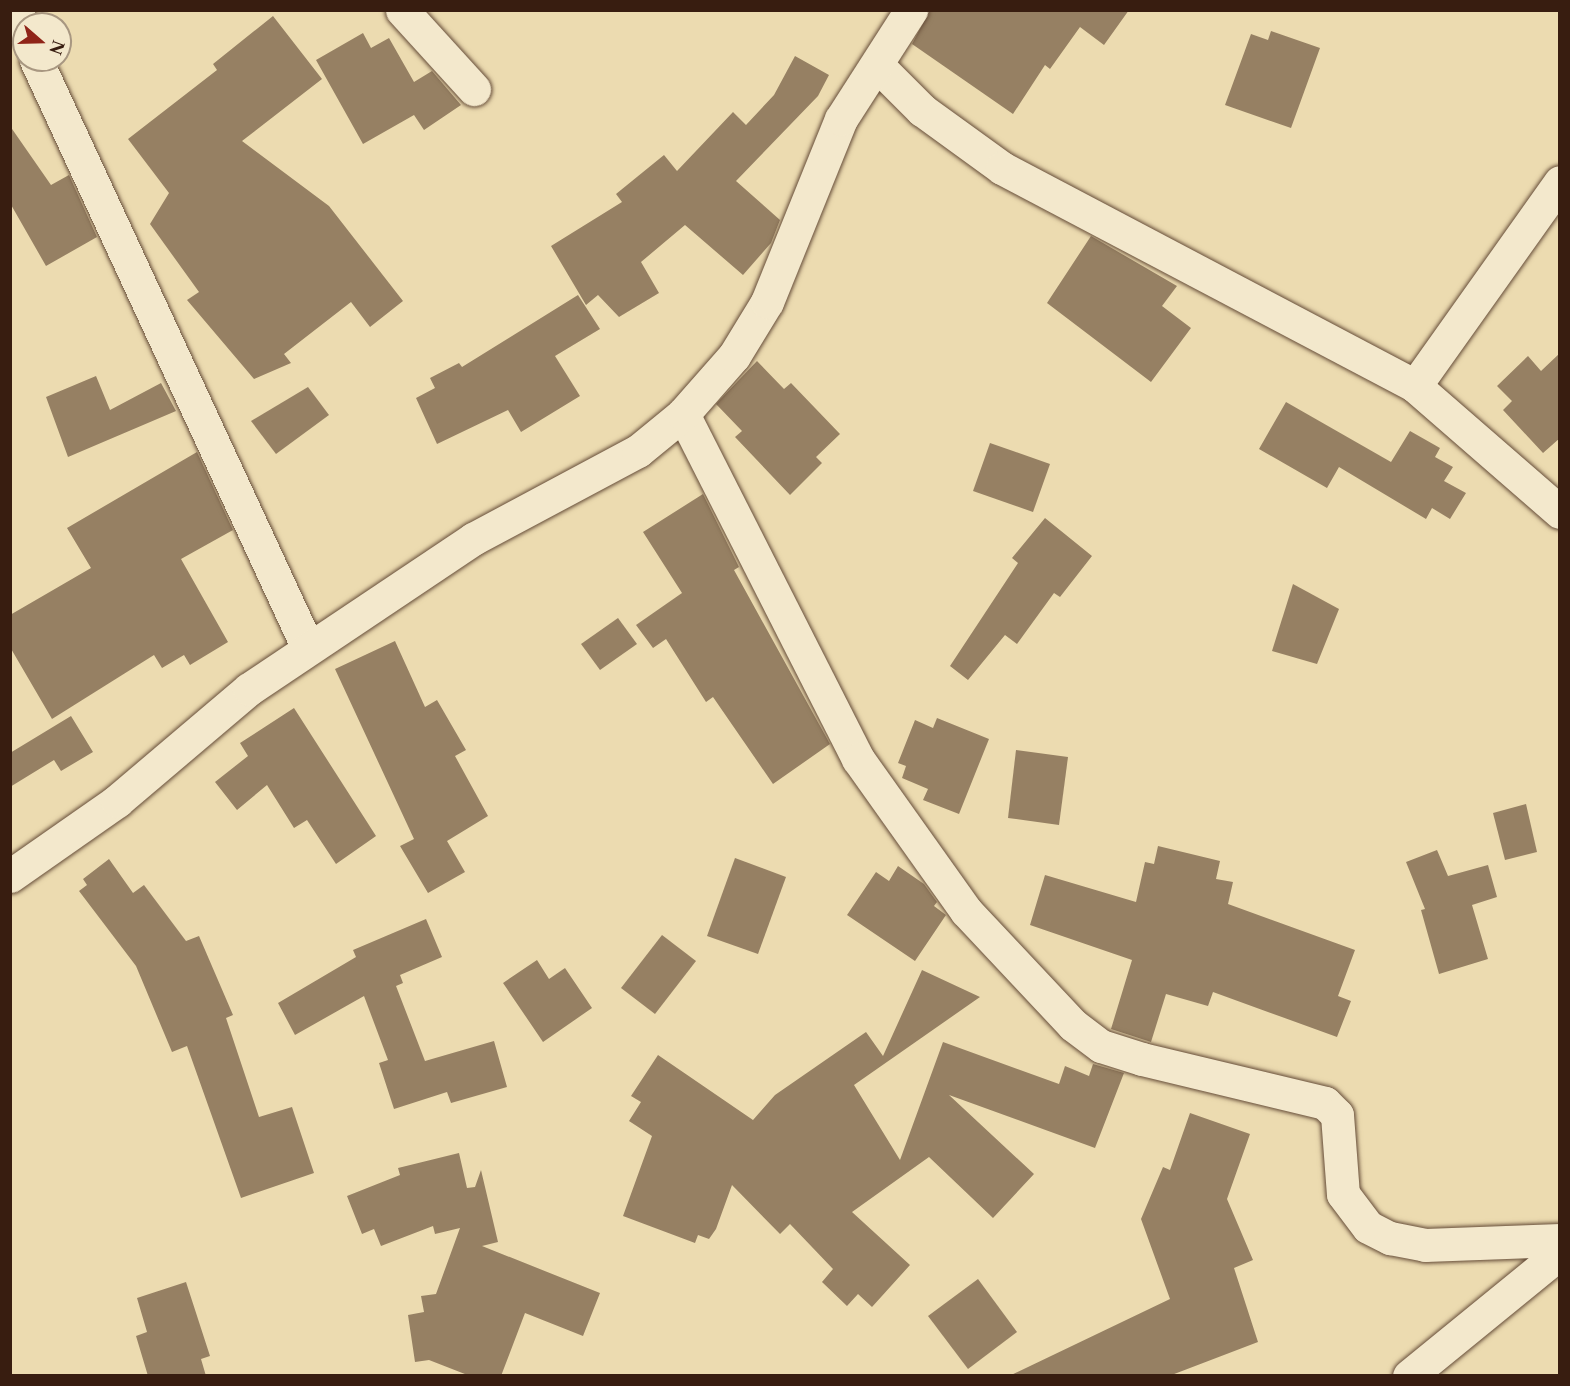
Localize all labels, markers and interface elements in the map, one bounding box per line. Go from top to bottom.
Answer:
north arrow [12,12,72,72]
text: N [45,38,69,57]

